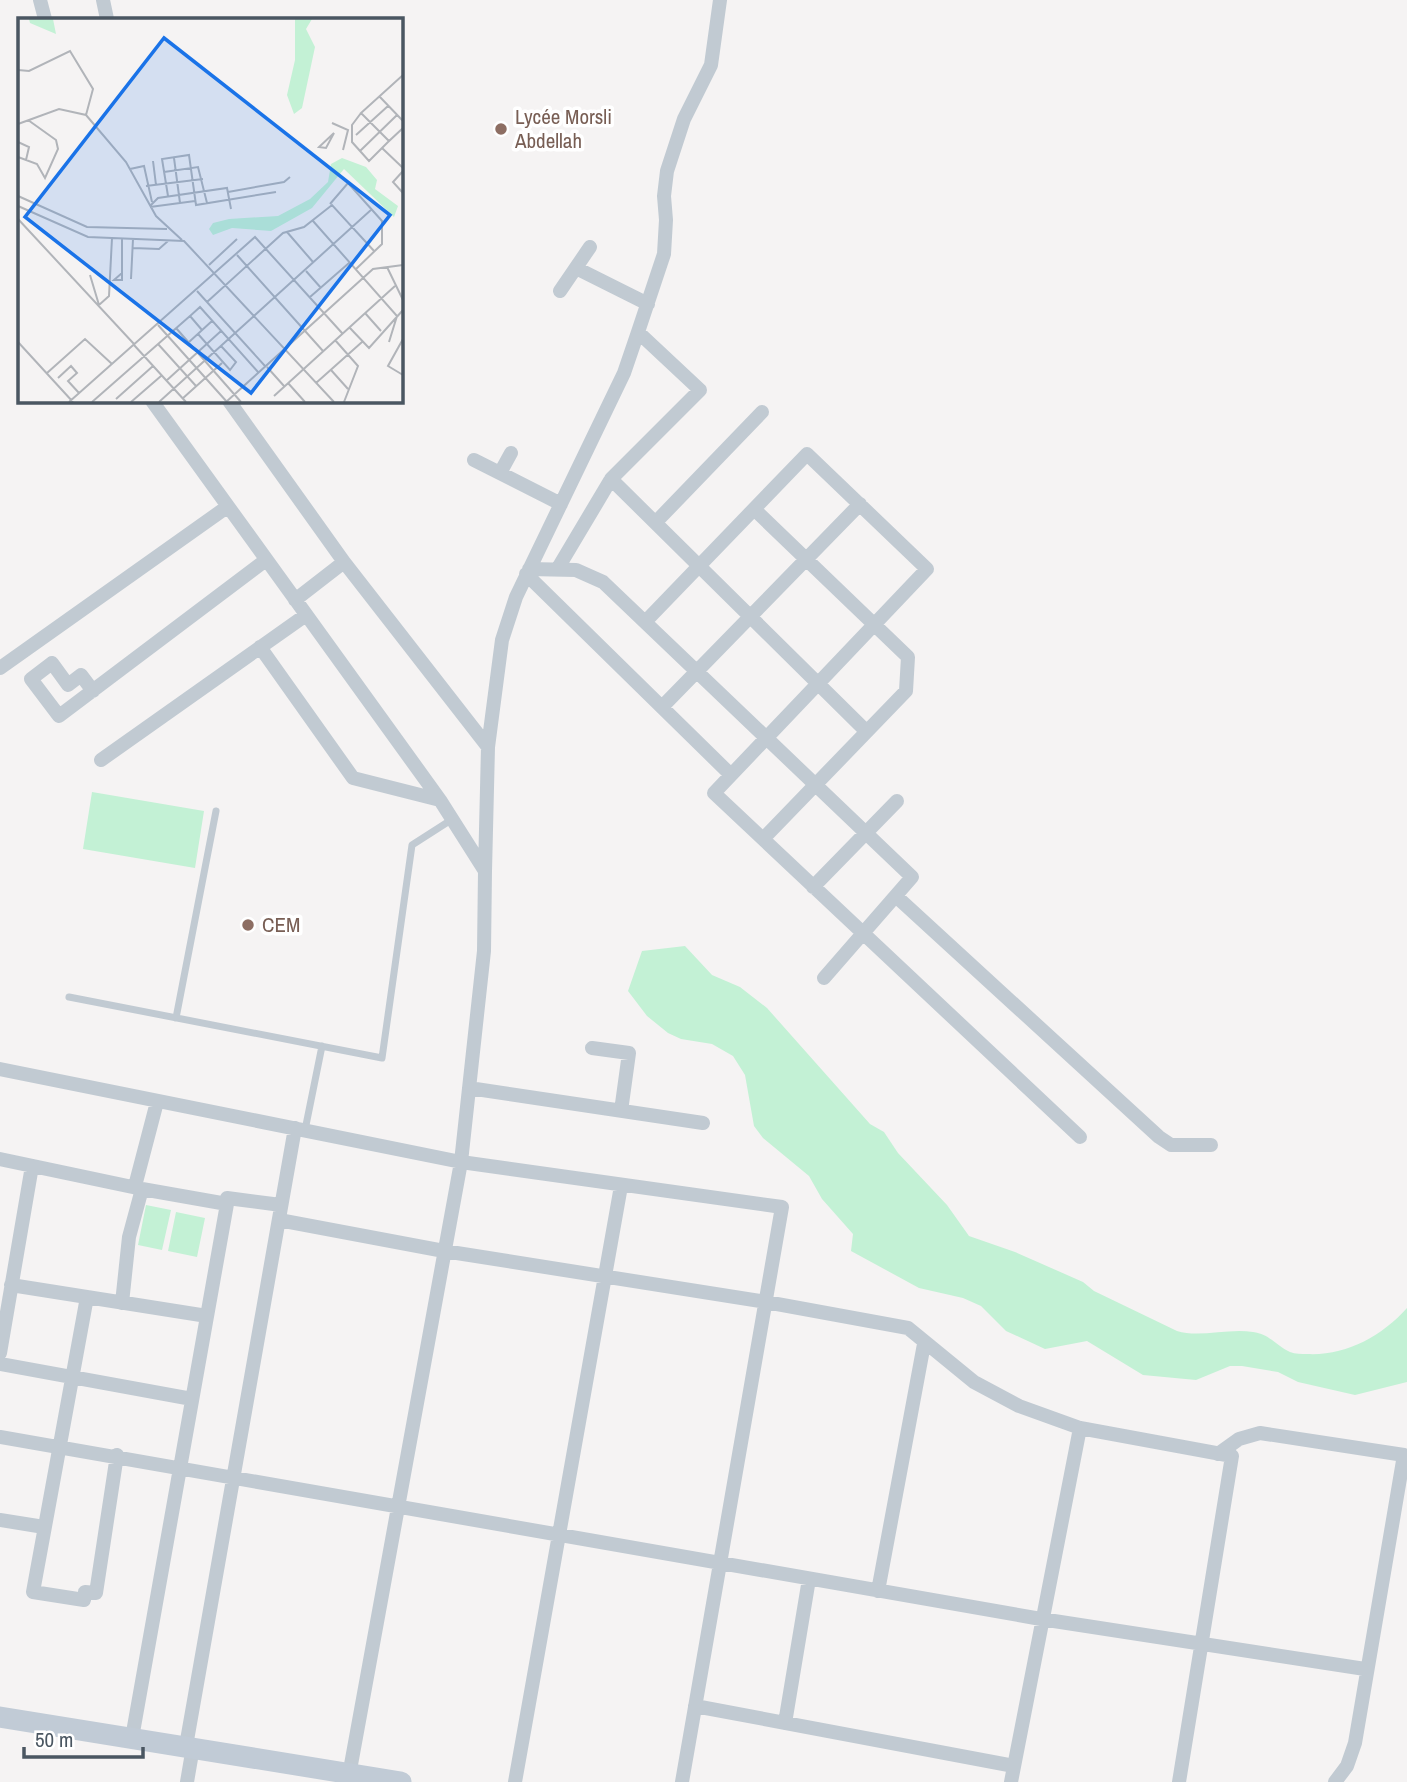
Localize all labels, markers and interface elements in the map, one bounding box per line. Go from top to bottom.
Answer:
inset map [18,18,402,402]
place label: Lycée Morsli Abdellah [514,102,612,155]
marker: Lycée Morsli Abdellah [493,121,509,137]
place label: CEM [262,910,300,939]
marker: CEM [240,917,256,933]
scale bar [24,1716,144,1760]
text: 50 m [35,1725,73,1754]

